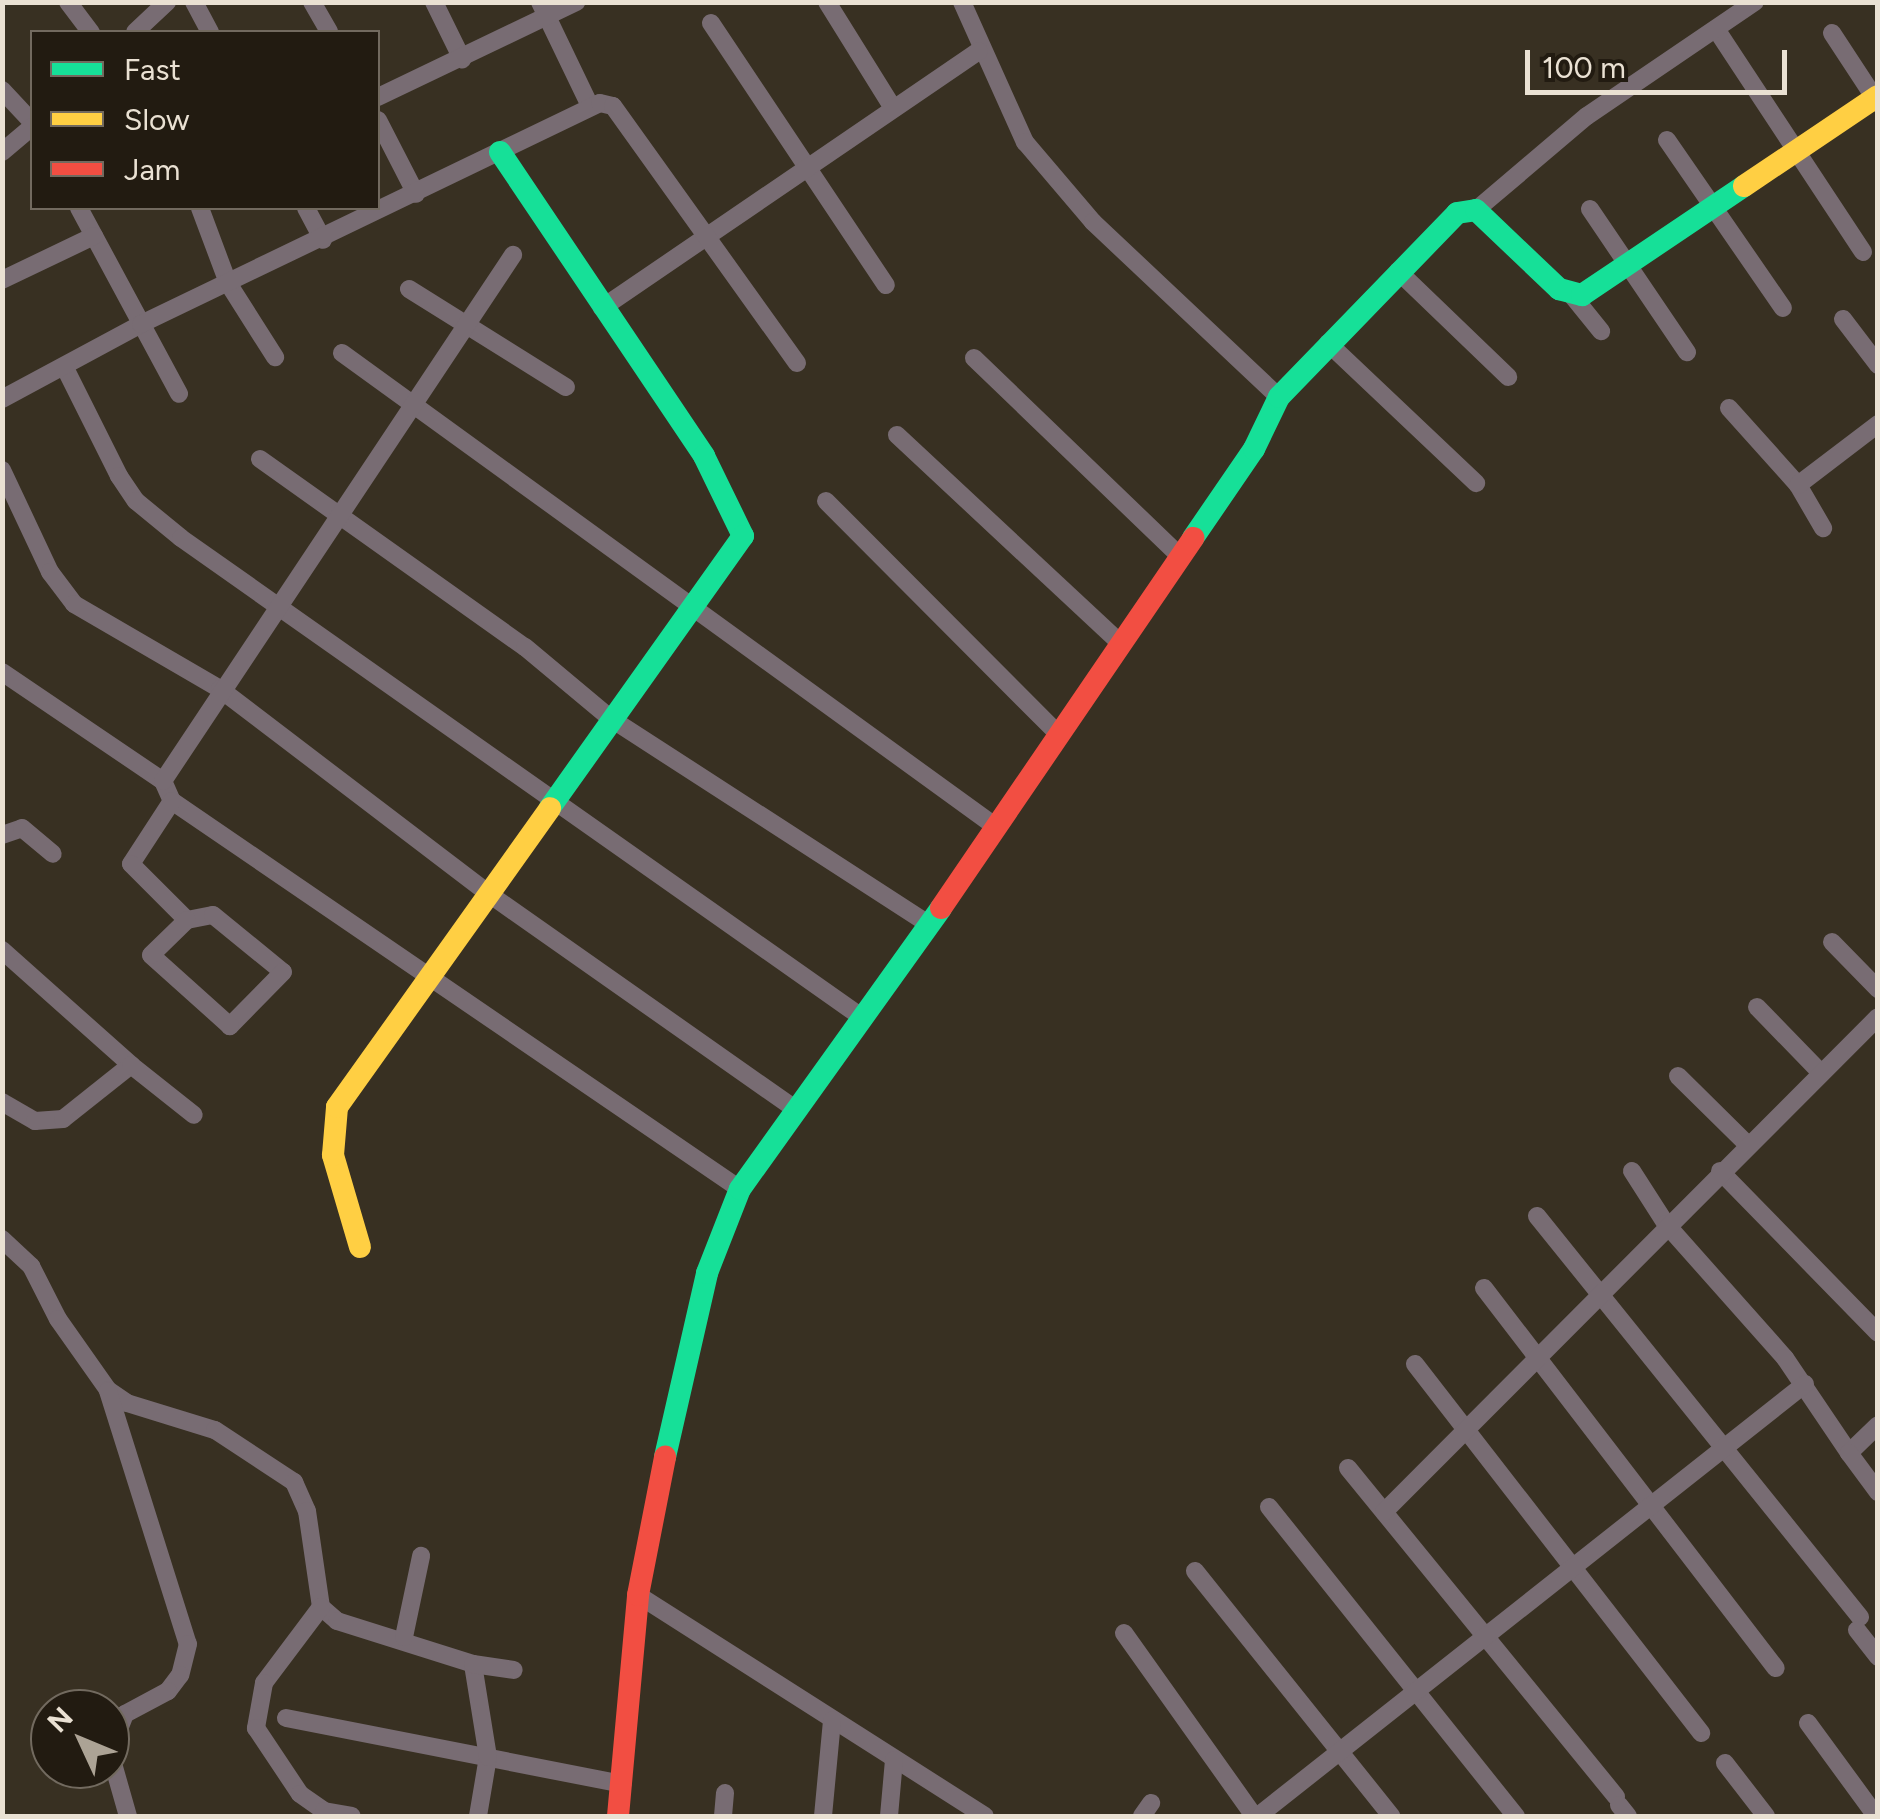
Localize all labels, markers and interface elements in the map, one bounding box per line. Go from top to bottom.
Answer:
legend [30,30,380,210]
scale bar [1530,30,1792,92]
text: 100 m [1542,49,1626,86]
text: Fast [124,51,181,88]
text: Slow [124,101,190,138]
text: Jam [124,151,180,188]
north arrow [30,1689,130,1789]
text: N [40,1700,80,1739]

